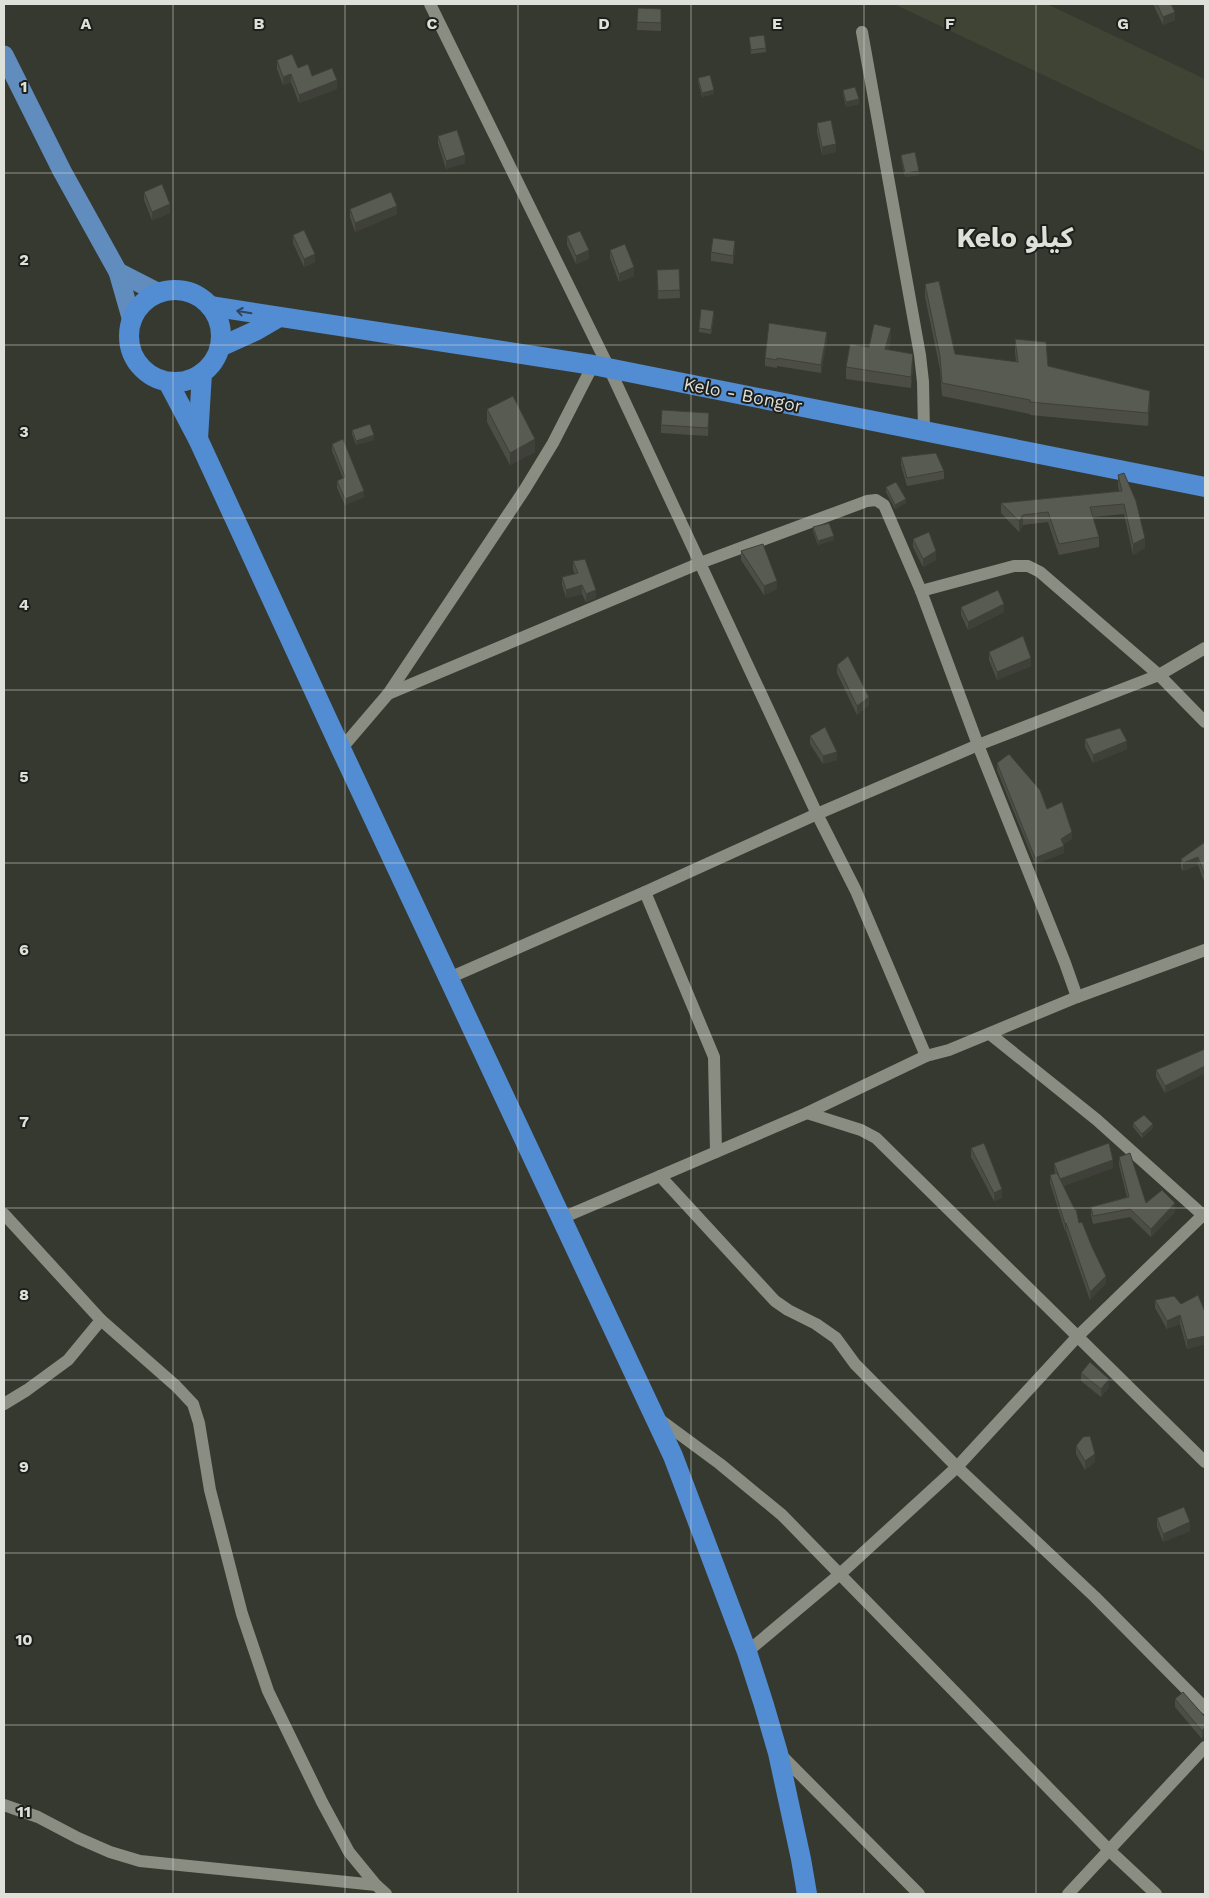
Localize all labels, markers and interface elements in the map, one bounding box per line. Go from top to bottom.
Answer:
text: A [81,14,92,33]
text: B [254,14,265,33]
text: C [427,14,438,33]
text: D [598,14,610,33]
text: E [772,14,782,33]
text: F [945,14,955,33]
text: G [1117,14,1129,33]
text: 1 [21,77,27,96]
district label: Kelo كيلو [957,221,1074,254]
text: 2 [19,250,29,269]
one-way arrow [237,306,253,316]
street label: Kelo - Bongor [682,373,804,416]
text: 3 [19,422,29,441]
text: 4 [19,595,29,614]
text: 5 [19,767,29,786]
text: 6 [19,940,29,959]
text: 7 [19,1112,29,1131]
text: 8 [19,1285,29,1304]
text: 9 [19,1457,29,1476]
text: 10 [15,1630,33,1649]
text: 11 [17,1802,31,1821]

